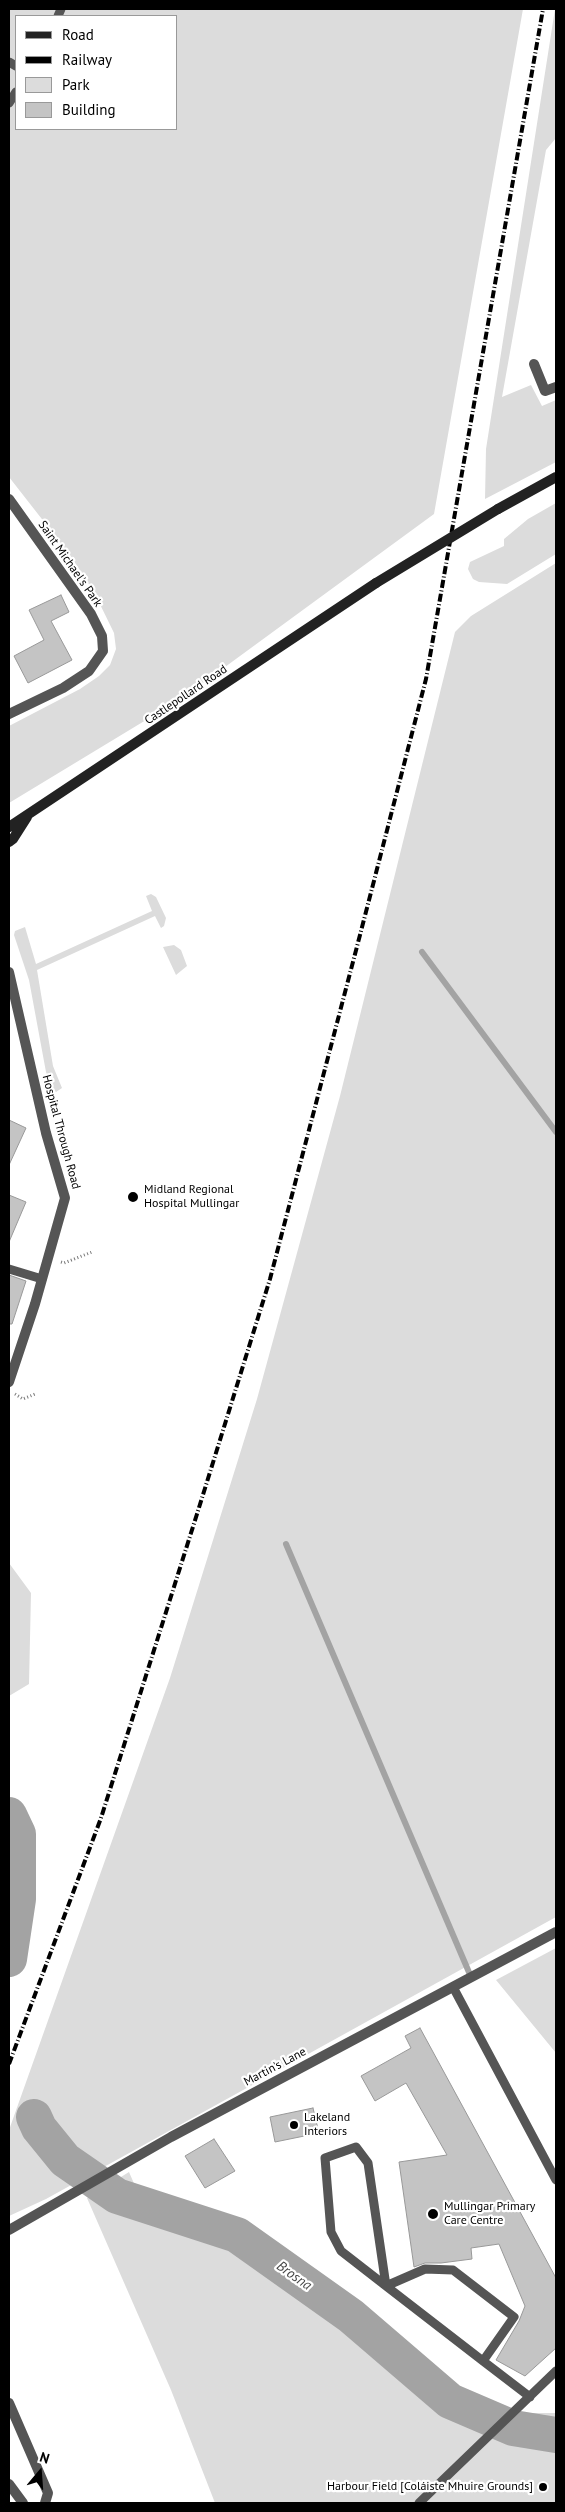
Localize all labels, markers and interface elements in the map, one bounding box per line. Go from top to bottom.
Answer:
legend [15,15,178,130]
text: Road [62,25,94,44]
text: Railway [62,50,112,69]
text: Park [62,75,90,94]
text: Building [62,100,116,119]
street label: Saint Michael's Park [35,518,105,610]
street label: Castlepollard Road [142,662,230,728]
street label: Hospital Through Road [39,1073,83,1191]
place label: Midland Regional Hospital Mullingar [144,1183,239,1211]
marker: Midland Regional Hospital Mullingar [126,1190,140,1204]
street label: Martin's Lane [241,2045,309,2089]
place label: Lakeland Interiors [304,2111,350,2139]
marker: Lakeland Interiors [288,2119,300,2131]
place label: Mullingar Primary Care Centre [444,2200,535,2228]
marker: Mullingar Primary Care Centre [426,2207,440,2221]
water label: Brosna [273,2258,315,2294]
north arrow [15,2447,65,2497]
text: N [37,2448,52,2468]
place label: Harbour Field [Coláiste Mhuire Grounds] [327,2480,533,2494]
marker: Harbour Field [Coláiste Mhuire Grounds] [537,2481,549,2493]

